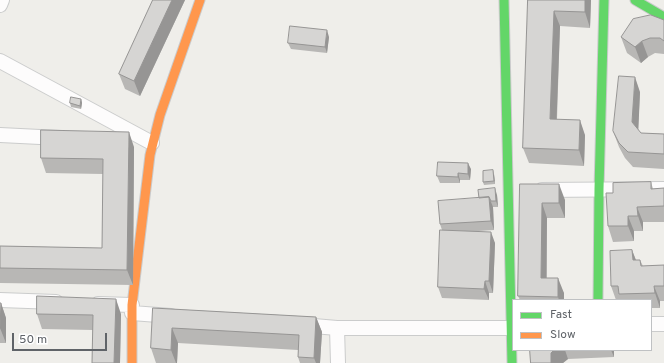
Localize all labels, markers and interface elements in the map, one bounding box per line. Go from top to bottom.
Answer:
legend [512,299,652,351]
text: Fast [550,307,572,323]
scale bar [14,325,109,351]
text: Slow [550,327,576,343]
text: 50 m [19,332,47,348]

